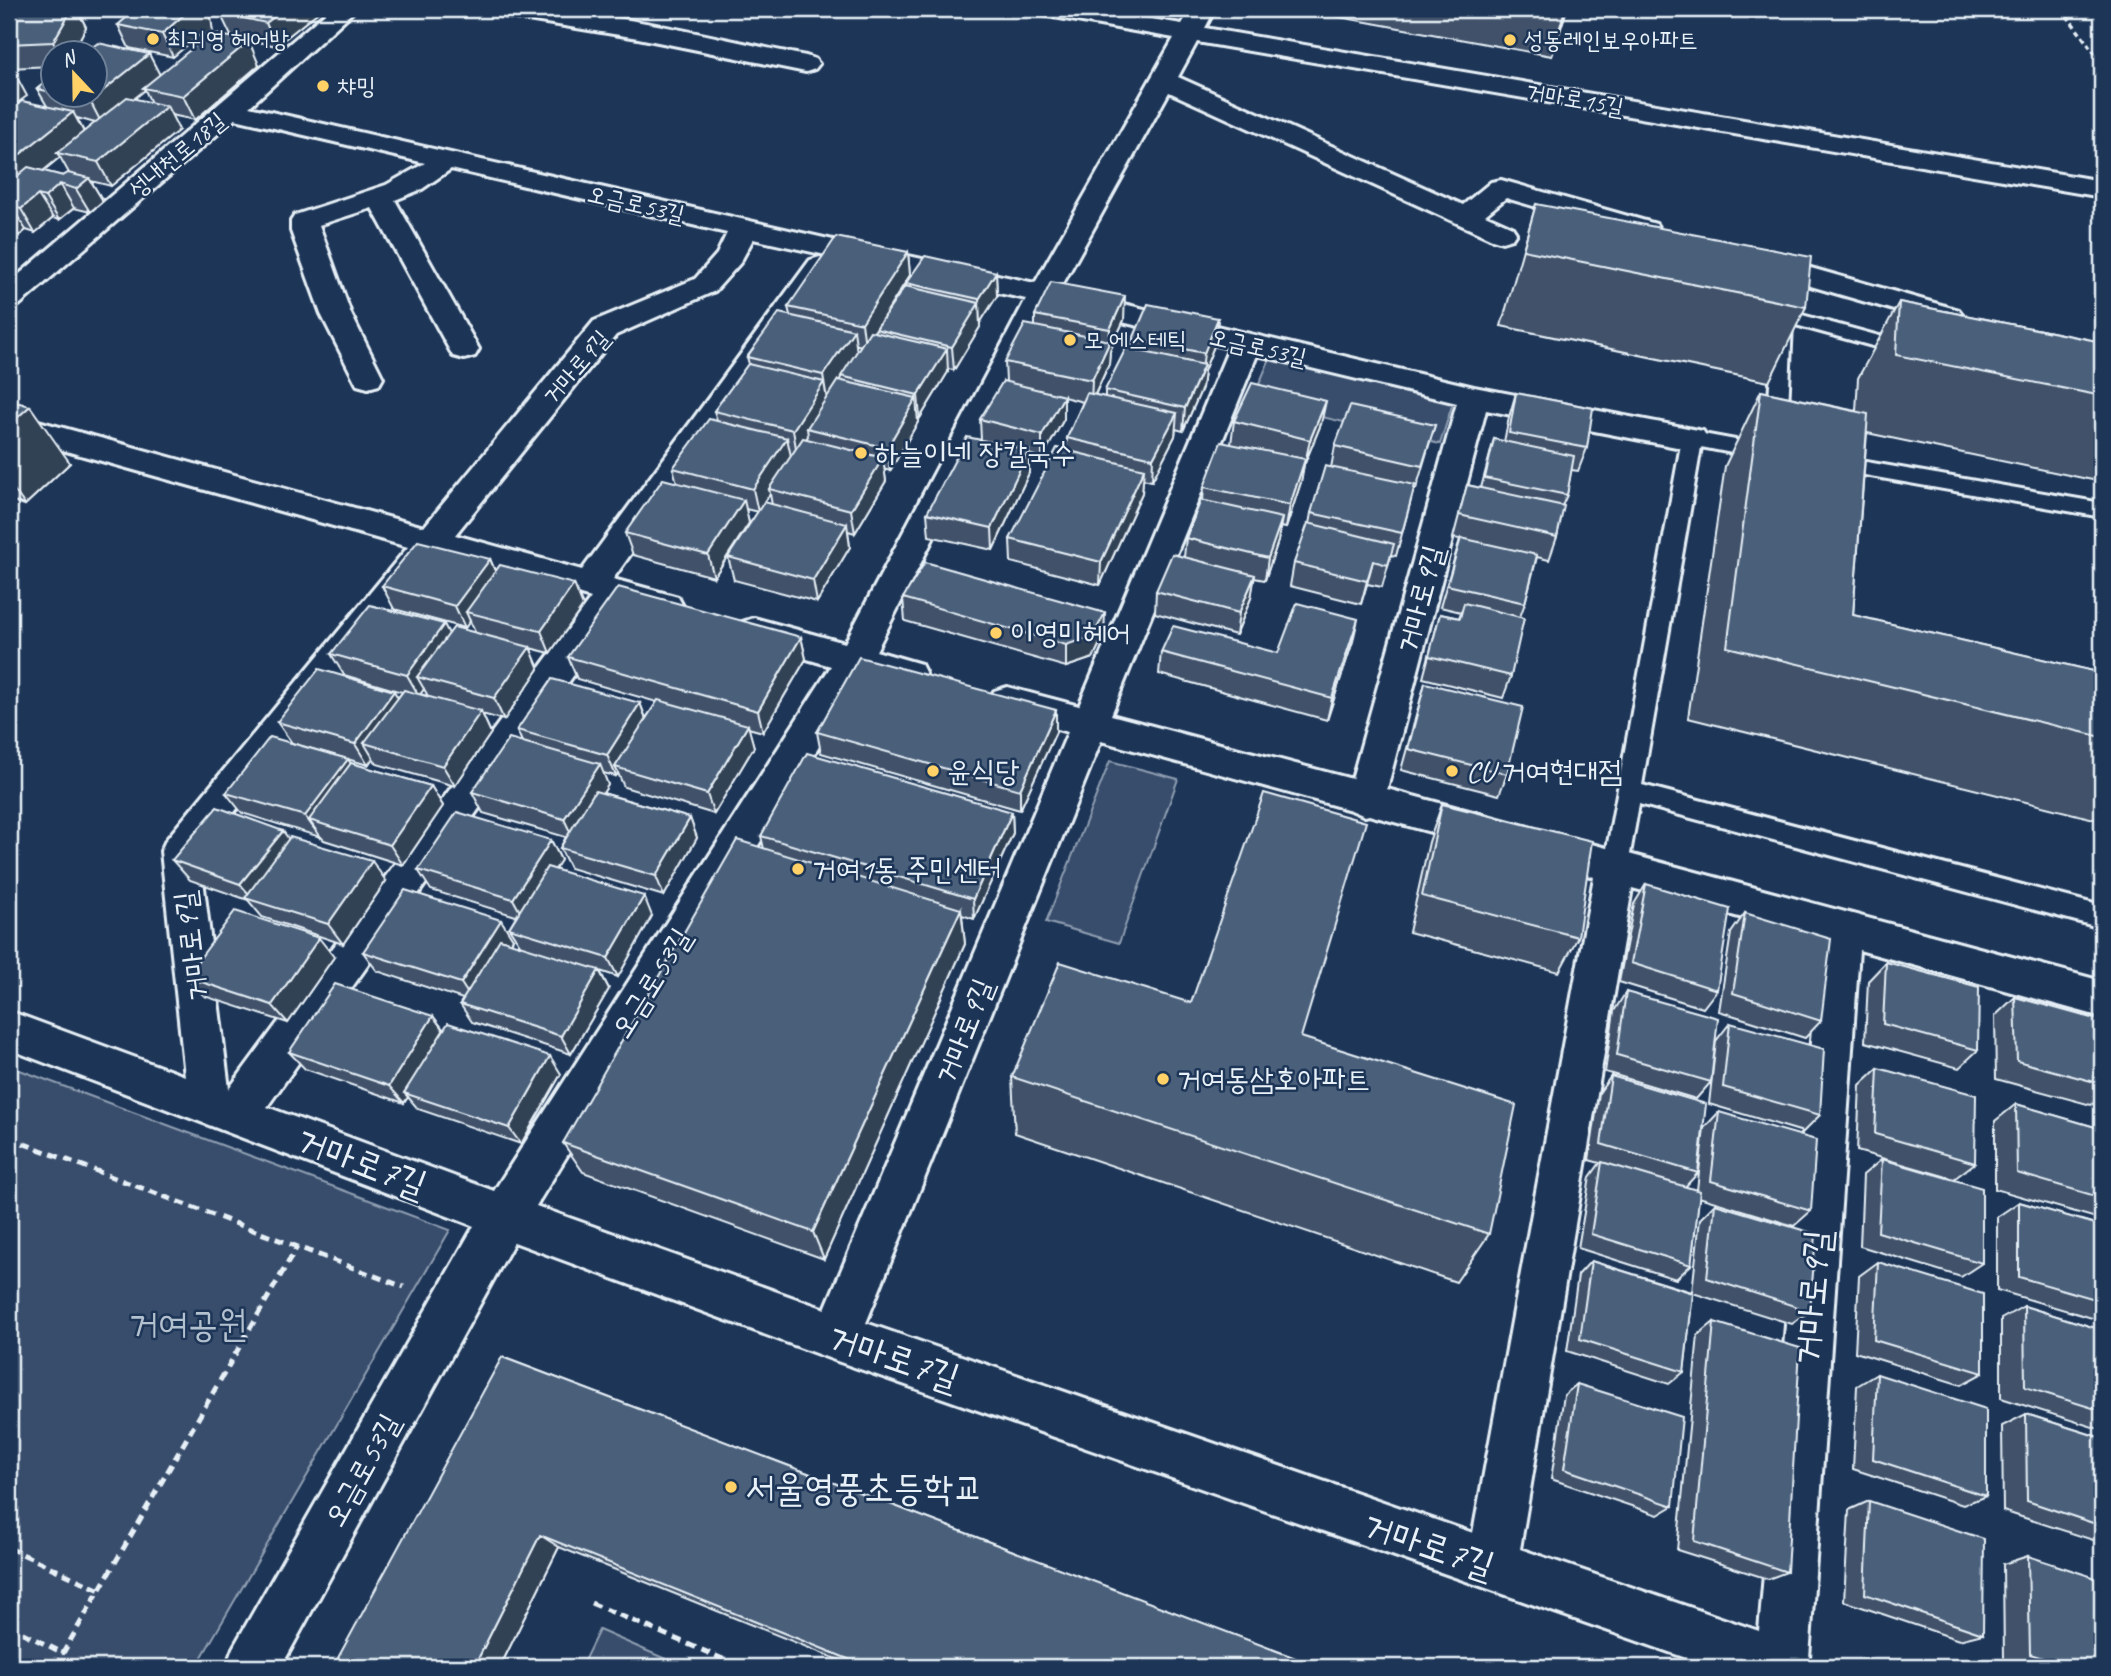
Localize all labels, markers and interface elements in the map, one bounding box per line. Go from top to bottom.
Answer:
place label: 최귀영 헤어방 [167,24,289,54]
place label: 성동레인보우아파트 [1524,25,1698,55]
marker: 최귀영 헤어방 [145,31,161,47]
marker: 성동레인보우아파트 [1502,32,1518,48]
north arrow [38,38,108,108]
text: N [58,45,81,72]
place label: 챠밍 [337,71,376,101]
street label: 거마로15길 [1524,76,1626,122]
marker: 챠밍 [315,78,331,94]
street label: 성내천로18길 [122,106,232,204]
street label: 오금로53길 [584,178,688,230]
street label: 오금로53길 [1206,321,1310,373]
street label: 거마로9길 [536,324,616,410]
place label: 모 에스테틱 [1084,325,1186,355]
marker: 모 에스테틱 [1062,332,1078,348]
place label: 하늘이네 장칼국수 [875,434,1075,472]
marker: 하늘이네 장칼국수 [853,445,869,461]
street label: 거마로9길 [1387,541,1453,657]
place label: 이영미헤어 [1010,614,1131,652]
marker: 이영미헤어 [988,625,1004,641]
place label: 윤식당 [947,752,1019,790]
place label: CU 거여현대점 [1466,752,1622,790]
marker: 윤식당 [925,763,941,779]
marker: CU 거여현대점 [1444,763,1460,779]
place label: 거여1동 주민센터 [812,850,1002,888]
marker: 거여1동 주민센터 [790,861,806,877]
street label: 거마로9길 [165,889,217,1003]
street label: 오금로53길 [602,921,700,1045]
street label: 거마로9길 [926,973,1002,1089]
place label: 거여동삼호아파트 [1177,1060,1370,1098]
marker: 거여동삼호아파트 [1155,1071,1171,1087]
street label: 거마로7길 [290,1116,434,1208]
street label: 거마로9길 [1783,1227,1841,1367]
park label: 거여공원 [128,1300,248,1347]
street label: 거마로7길 [822,1313,966,1401]
street label: 오금로53길 [315,1407,409,1533]
place label: 서울영풍초등학교 [745,1464,983,1511]
marker: 서울영풍초등학교 [723,1479,739,1495]
street label: 거마로7길 [1357,1501,1501,1589]

